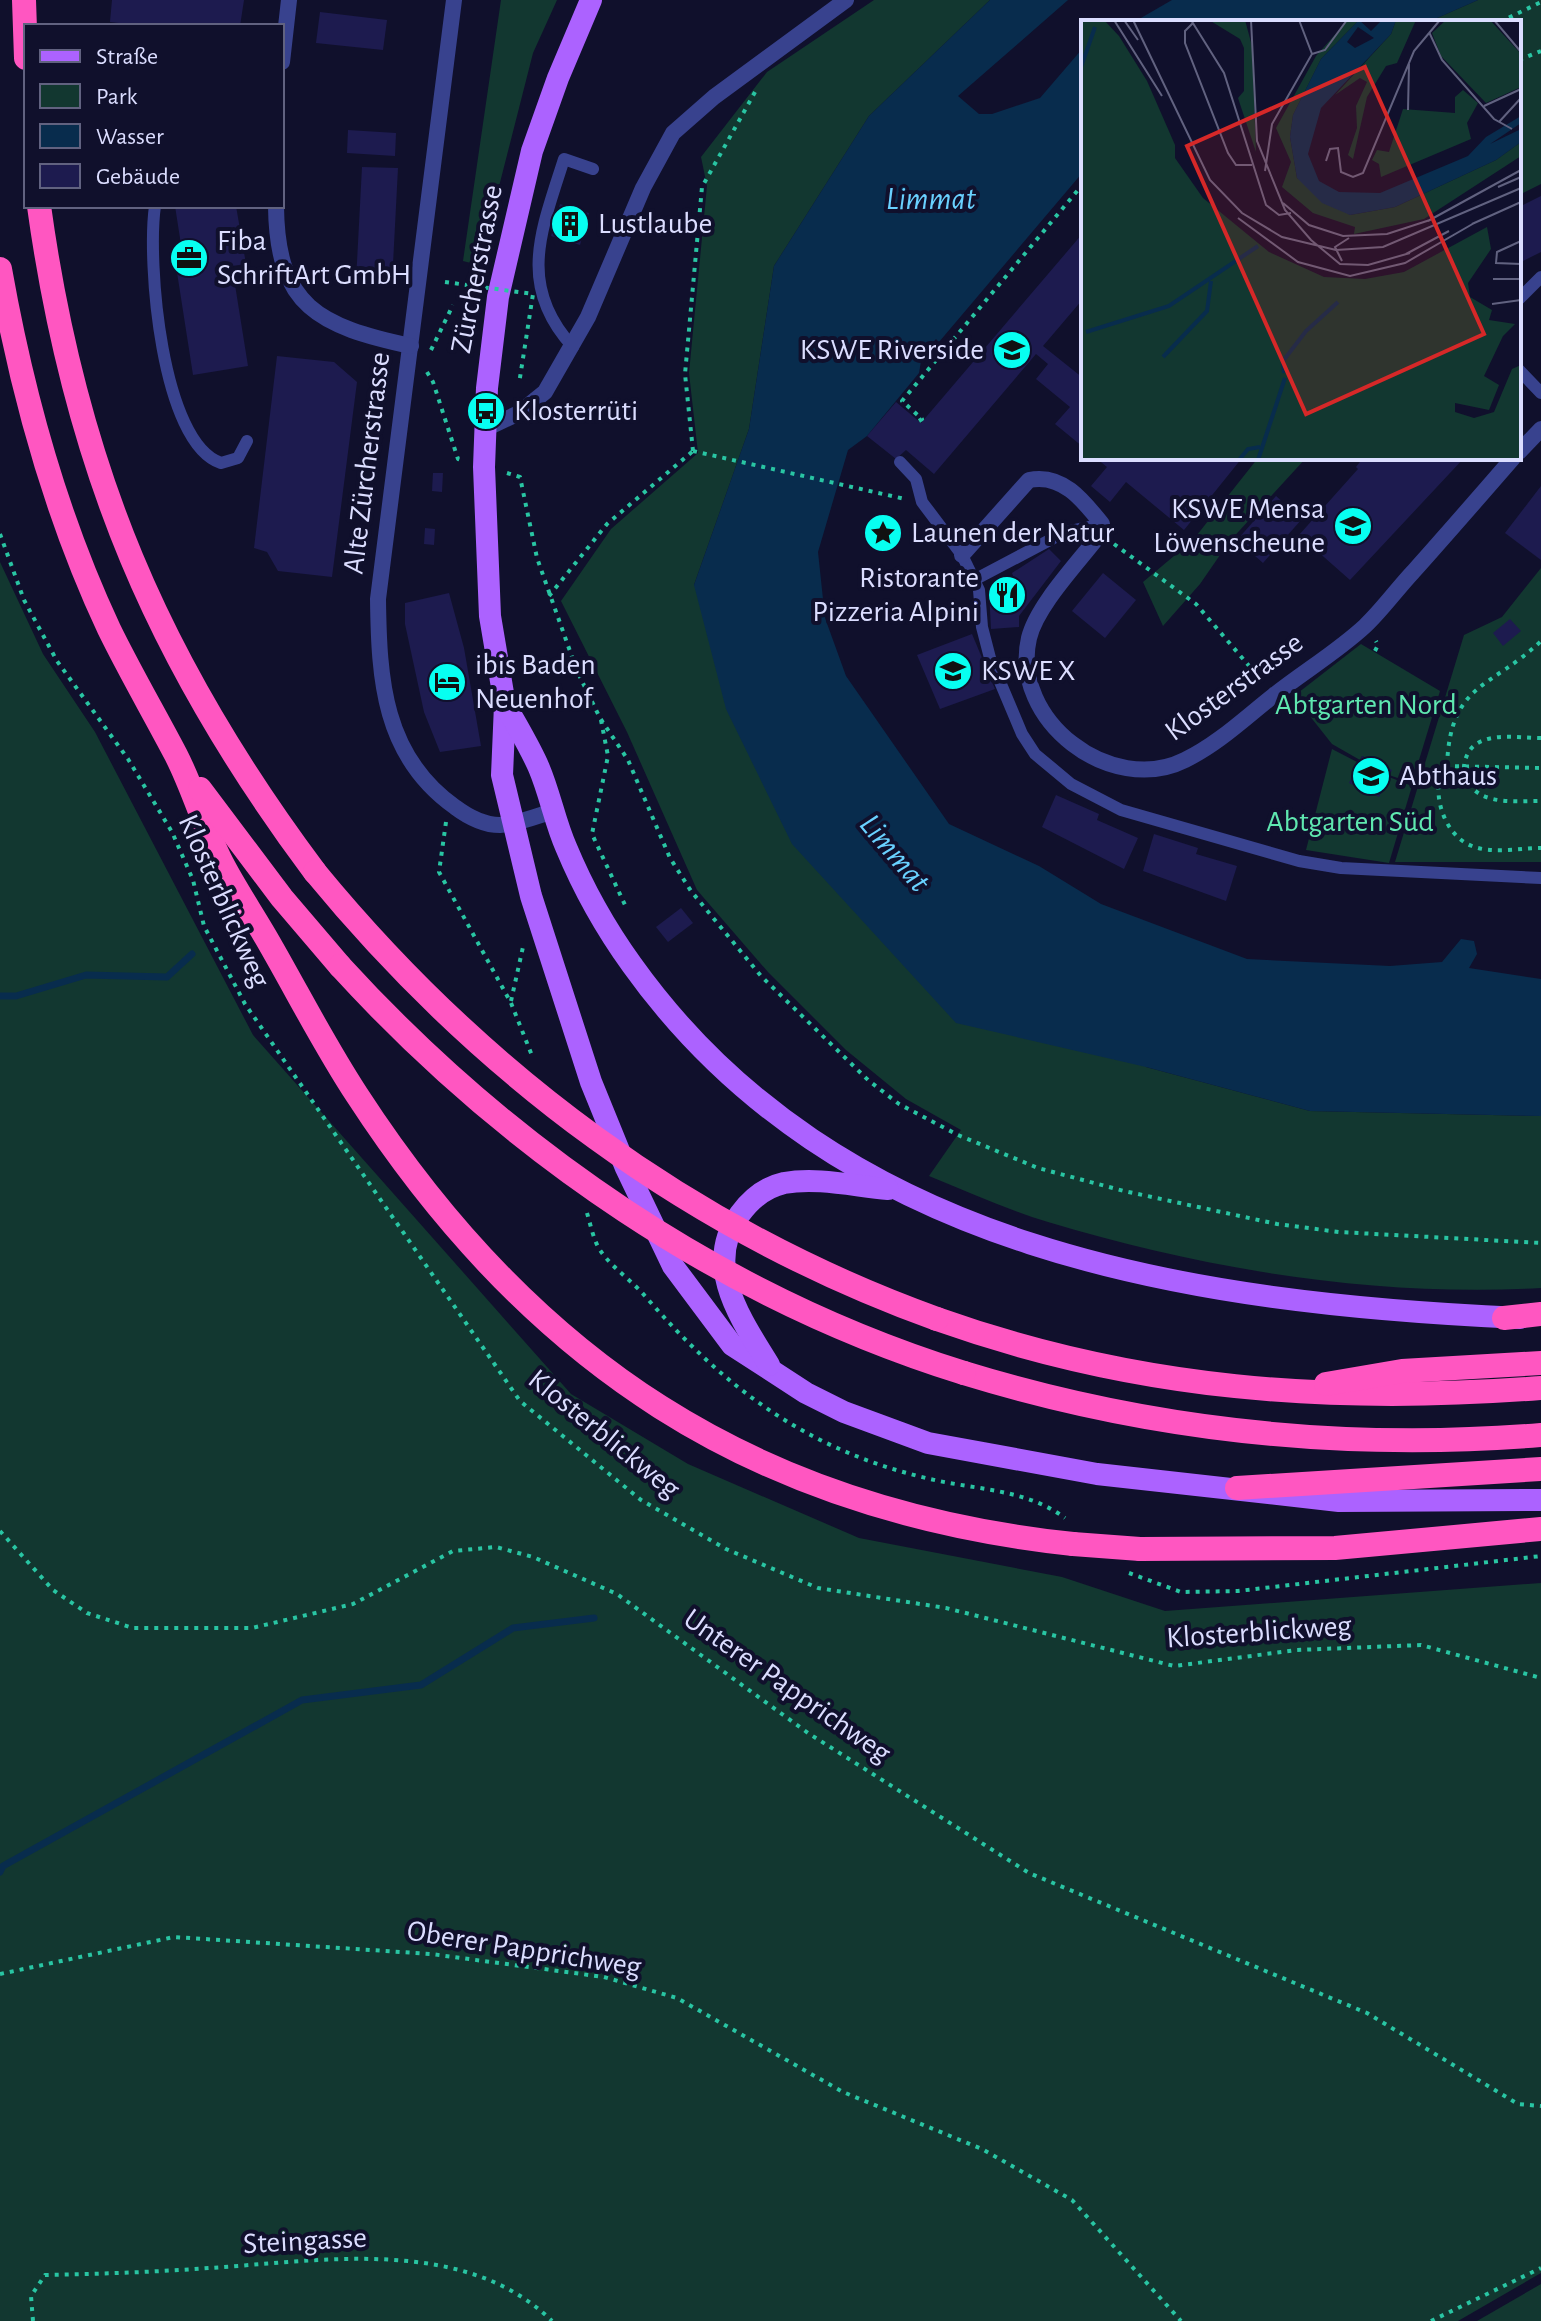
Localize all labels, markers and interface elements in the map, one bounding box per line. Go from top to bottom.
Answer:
inset map [1081,20,1521,460]
legend [24,24,284,208]
text: Straße [96,45,158,69]
text: Park [96,85,137,109]
text: Wasser [96,125,164,149]
text: Gebäude [96,165,180,189]
street label: Zürcherstrasse [446,182,508,356]
water label: Limmat [886,183,977,215]
building icon: Lustlaube [549,203,591,245]
place label: Lustlaube [598,209,712,239]
place label: Fiba SchriftArt GmbH [217,226,411,290]
office icon: Fiba SchriftArt GmbH [168,237,210,279]
school or university icon: KSWE Riverside [991,329,1033,371]
place label: KSWE Riverside [800,335,984,365]
street label: Alte Zürcherstrasse [339,350,395,576]
bus stop icon: Klosterrüti [465,390,507,432]
place label: Klosterrüti [514,396,638,426]
place label: KSWE Mensa Löwenscheune [1153,494,1325,558]
school or university icon: KSWE Mensa Löwenscheune [1332,505,1374,547]
place icon: Launen der Natur [862,512,904,554]
place label: Launen der Natur [911,518,1114,548]
place label: Ristorante Pizzeria Alpini [812,563,979,627]
restaurant icon: Ristorante Pizzeria Alpini [986,574,1028,616]
street label: Klosterstrasse [1160,627,1308,747]
place label: ibis Baden Neuenhof [475,650,596,714]
school or university icon: KSWE X [932,650,974,692]
place label: KSWE X [981,656,1076,686]
hotel icon: ibis Baden Neuenhof [426,661,468,703]
park label: Abtgarten Nord [1275,690,1457,720]
school or university icon: Abthaus [1350,755,1392,797]
place label: Abthaus [1399,761,1497,791]
park label: Abtgarten Süd [1266,807,1434,837]
water label: Limmat [854,808,937,898]
street label: Klosterblickweg [173,810,276,992]
street label: Klosterblickweg [522,1364,686,1504]
street label: Unterer Papprichweg [678,1603,896,1769]
street label: Klosterblickweg [1165,1611,1353,1653]
street label: Oberer Papprichweg [405,1916,644,1982]
street label: Steingasse [242,2223,368,2259]

